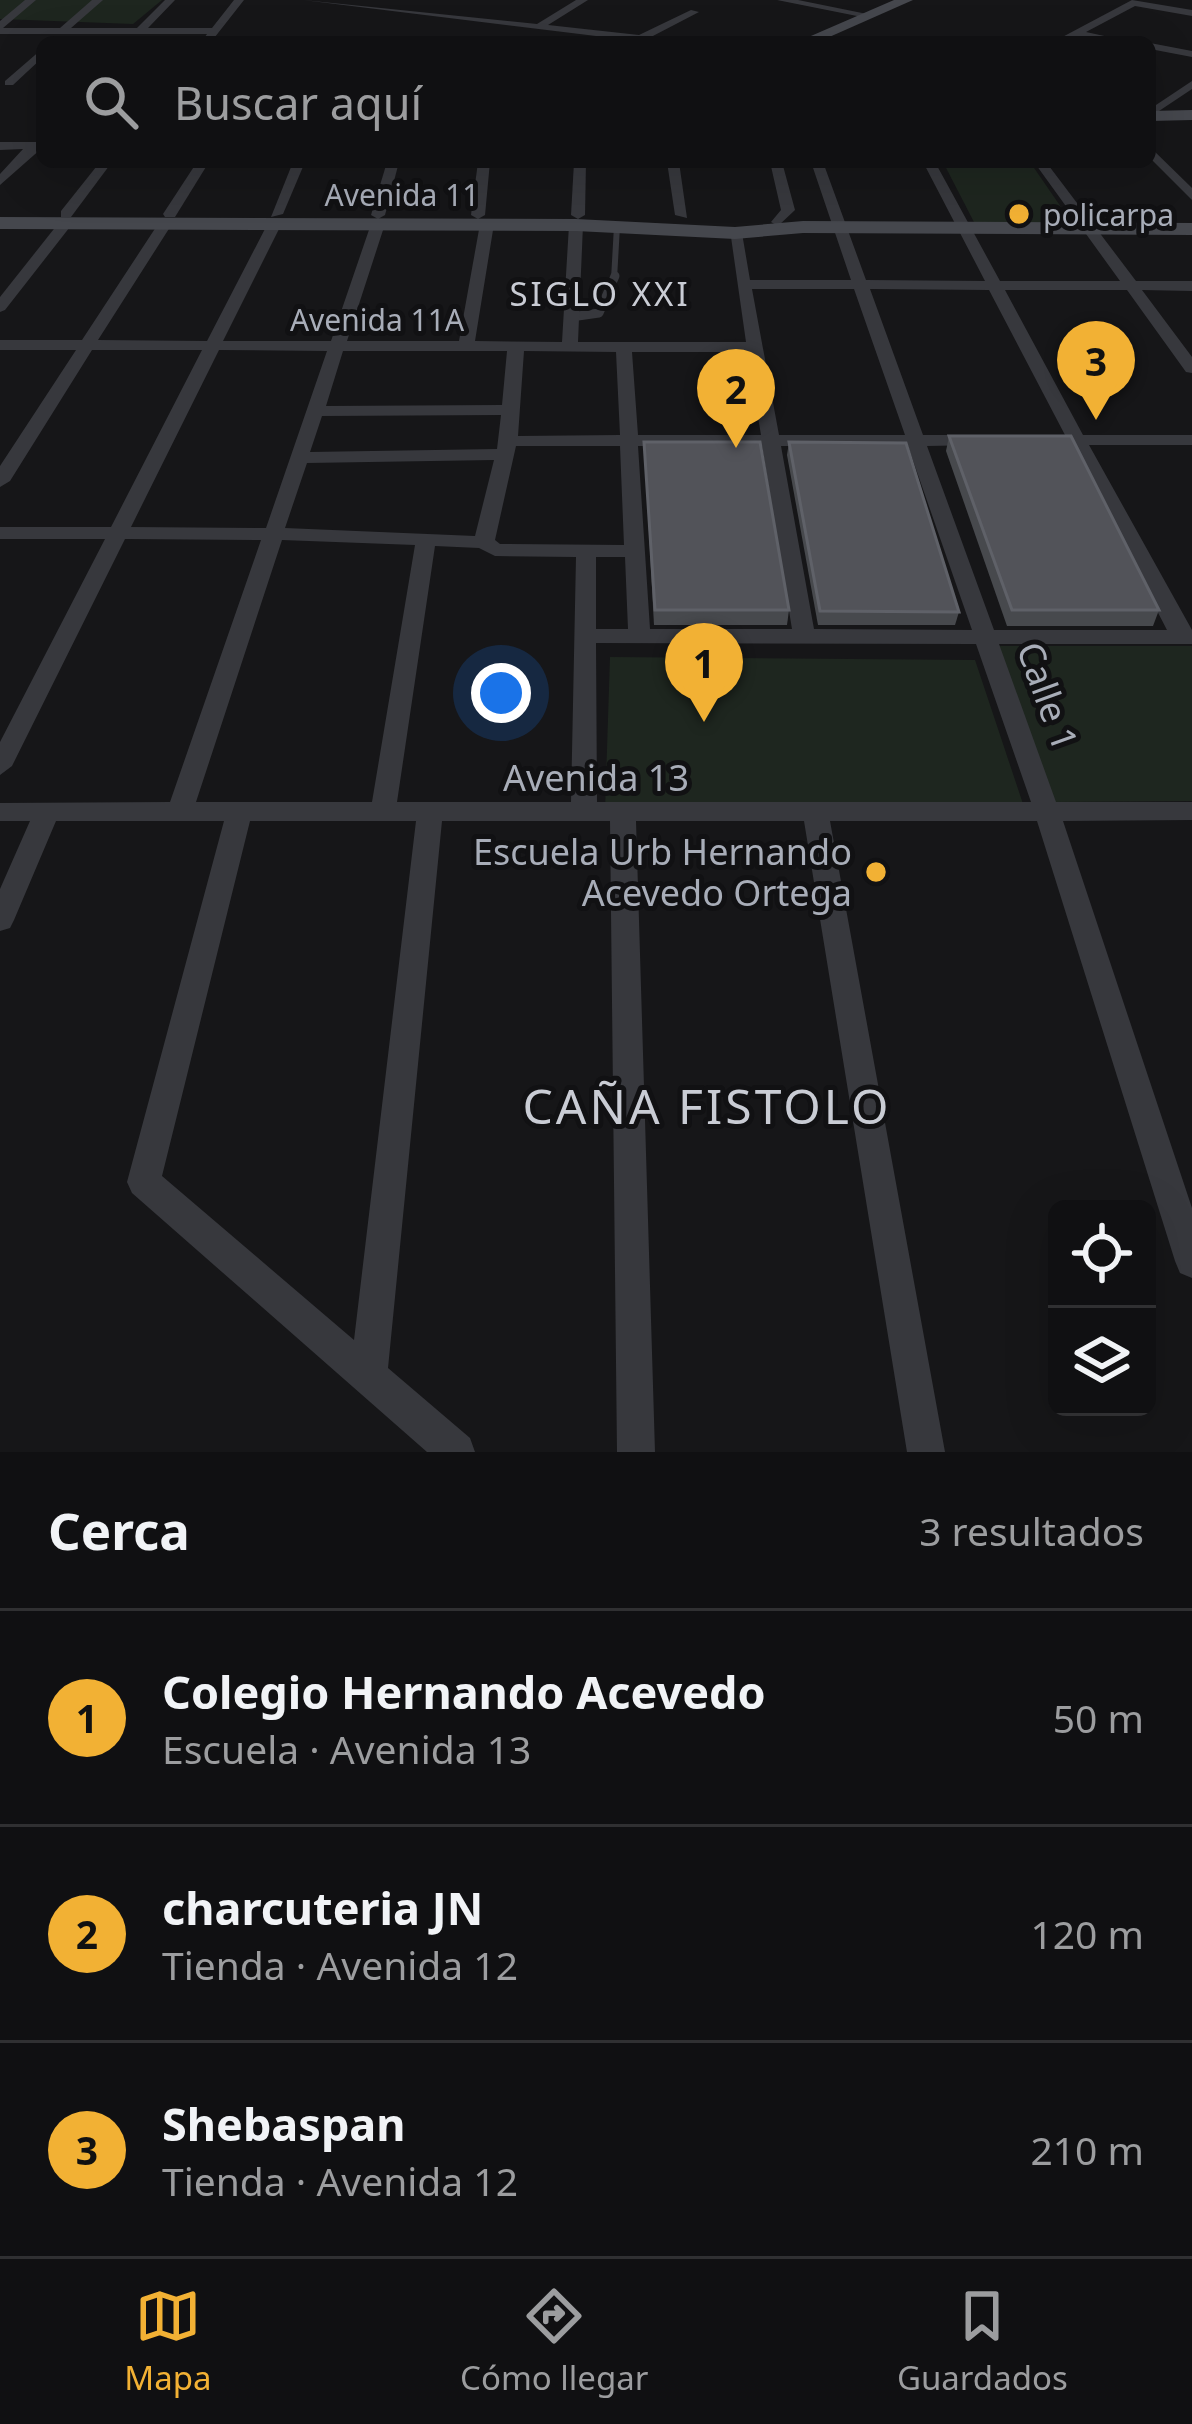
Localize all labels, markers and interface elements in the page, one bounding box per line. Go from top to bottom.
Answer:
search box [36,36,1156,168]
icon: search [78,69,144,135]
text: Buscar aquí [174,72,422,133]
street label: Avenida 11 [324,174,480,215]
place label: policarpa [1043,194,1174,235]
marker: policarpa [1006,201,1032,227]
district label: SIGLO XXI [509,271,691,316]
street label: Avenida 11A [290,299,465,340]
pin: 3 [1057,321,1135,420]
pin: 2 [697,349,775,448]
pin: 1 [665,623,743,722]
street label: Calle 1 [1006,635,1090,757]
your location [471,663,531,723]
street label: Avenida 13 [503,753,689,802]
place label: Escuela Urb Hernando Acevedo Ortega [473,827,852,917]
marker: Escuela Urb Hernando Acevedo Ortega [863,859,889,885]
district label: CAÑA FISTOLO [522,1073,892,1138]
map controls [1048,1200,1156,1416]
button: locate [1048,1200,1156,1308]
button: layers [1048,1308,1156,1416]
text: Cerca [48,1495,190,1565]
text: 3 resultados [919,1504,1144,1557]
text: Colegio Hernando Acevedo [162,1661,766,1722]
text: 1 [76,1691,98,1744]
text: 50 m [1053,1691,1144,1744]
text: Escuela · Avenida 13 [162,1722,531,1775]
text: charcuteria JN [162,1877,483,1938]
text: 2 [76,1907,98,1960]
text: 120 m [1030,1907,1144,1960]
text: Tienda · Avenida 12 [162,1938,518,1991]
text: Shebaspan [162,2093,406,2154]
text: 3 [76,2123,98,2176]
text: 210 m [1030,2123,1144,2176]
text: Tienda · Avenida 12 [162,2154,518,2207]
tab: Mapa [124,2283,212,2400]
tab: Cómo llegar [460,2283,648,2400]
tab: Guardados [897,2283,1068,2400]

